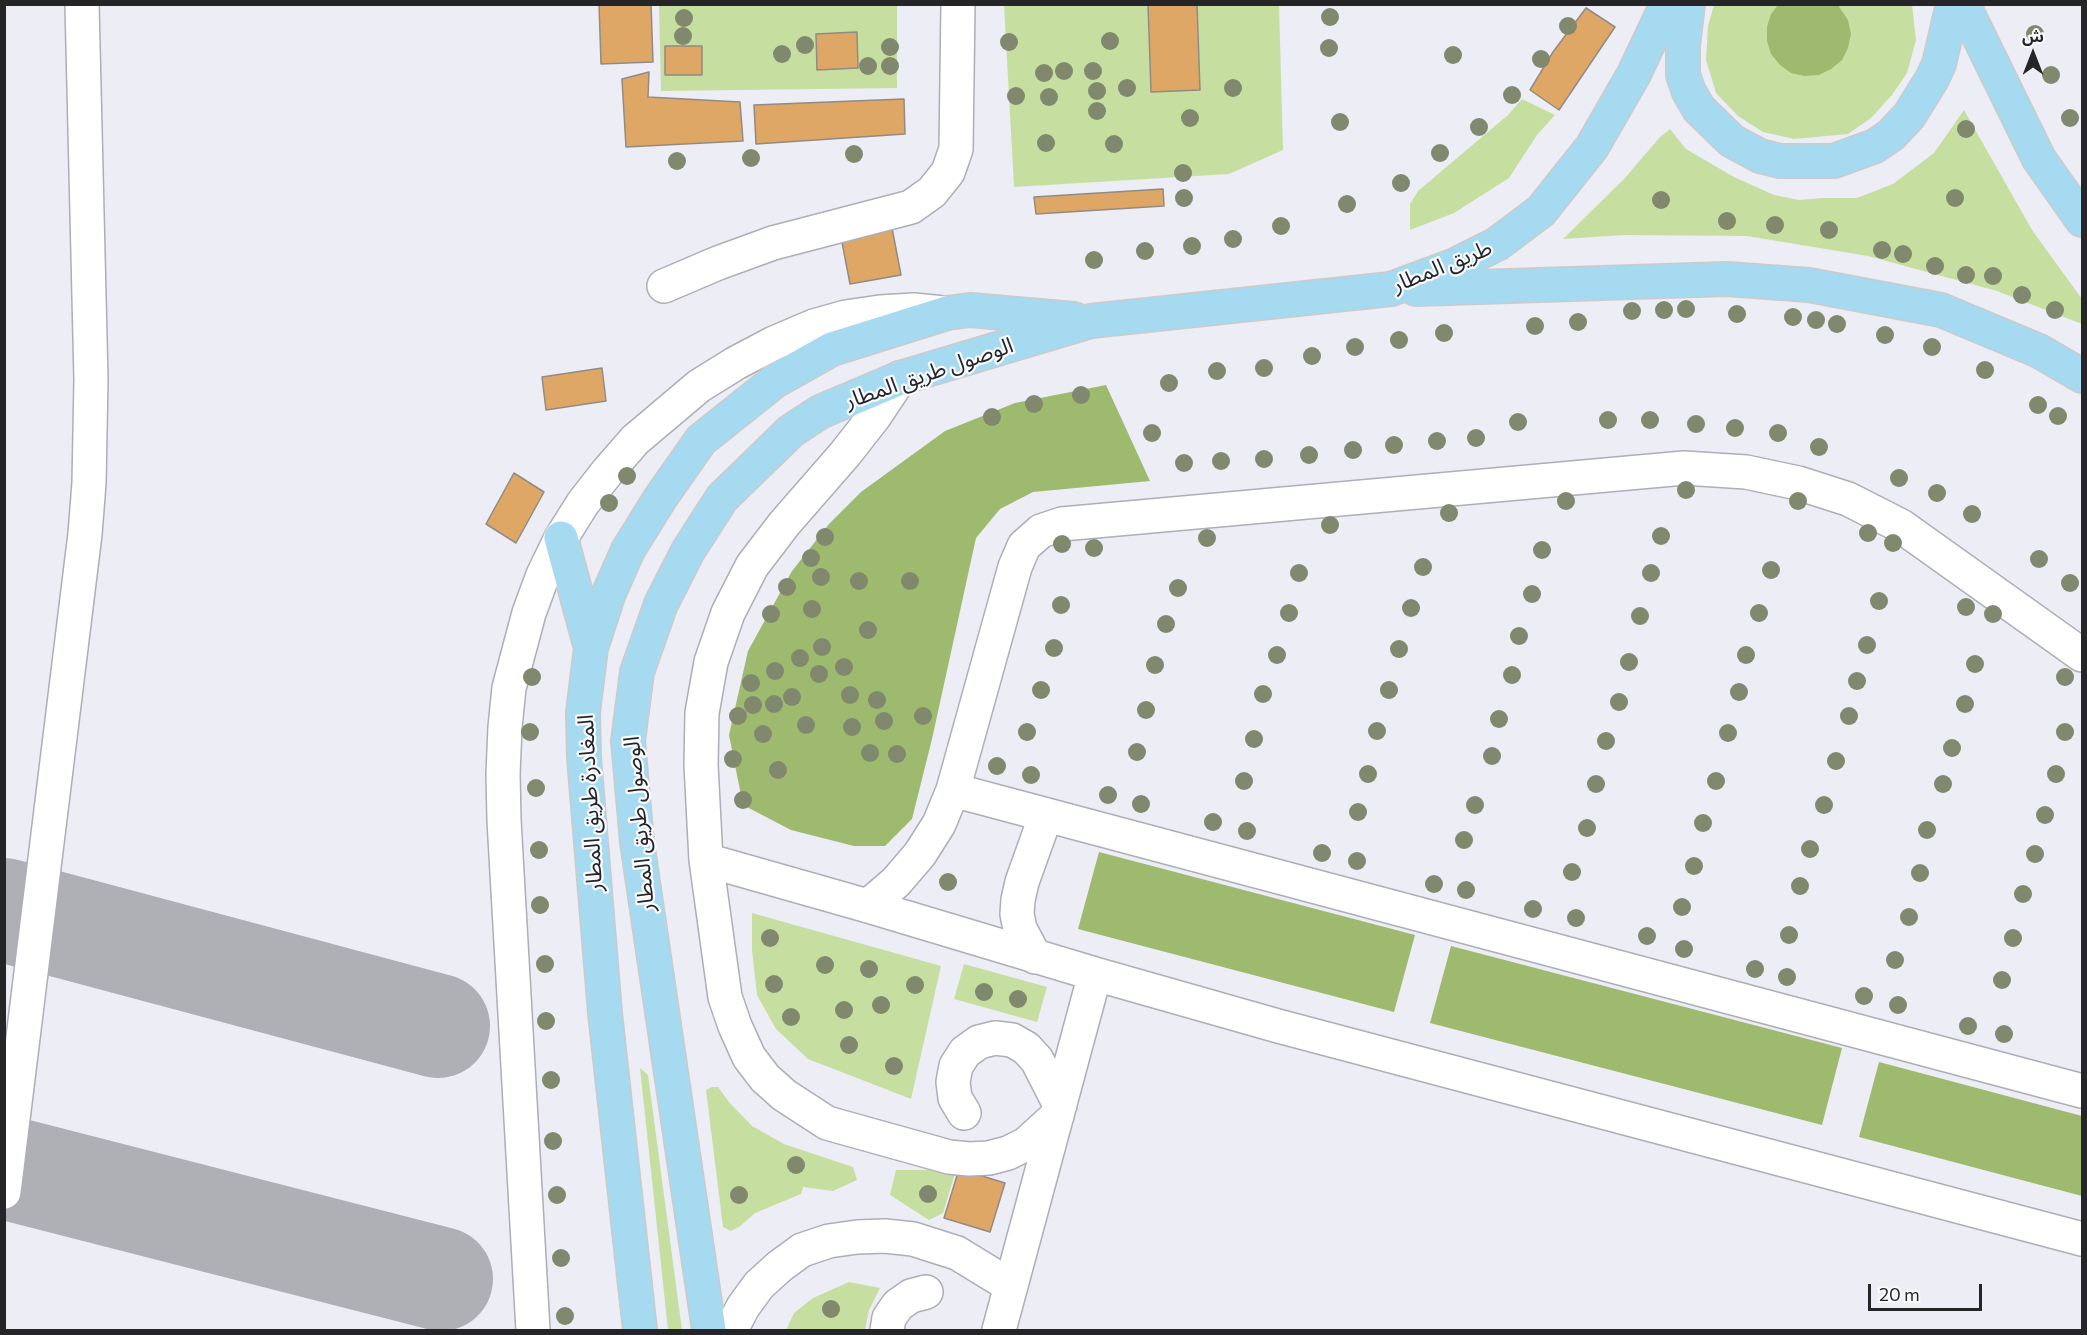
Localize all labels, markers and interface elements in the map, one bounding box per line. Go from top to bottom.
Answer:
north arrow [2003,24,2063,84]
text: ش [2022,26,2044,45]
street label: طريق المطار [1388,234,1496,298]
street label: الوصول طريق المطار [841,332,1017,414]
street label: المغادرة طريق المطار [572,714,608,892]
street label: الوصول طريق المطار [618,735,660,913]
scale bar [1871,1272,1985,1310]
text: 20 m [1879,1283,1920,1305]

